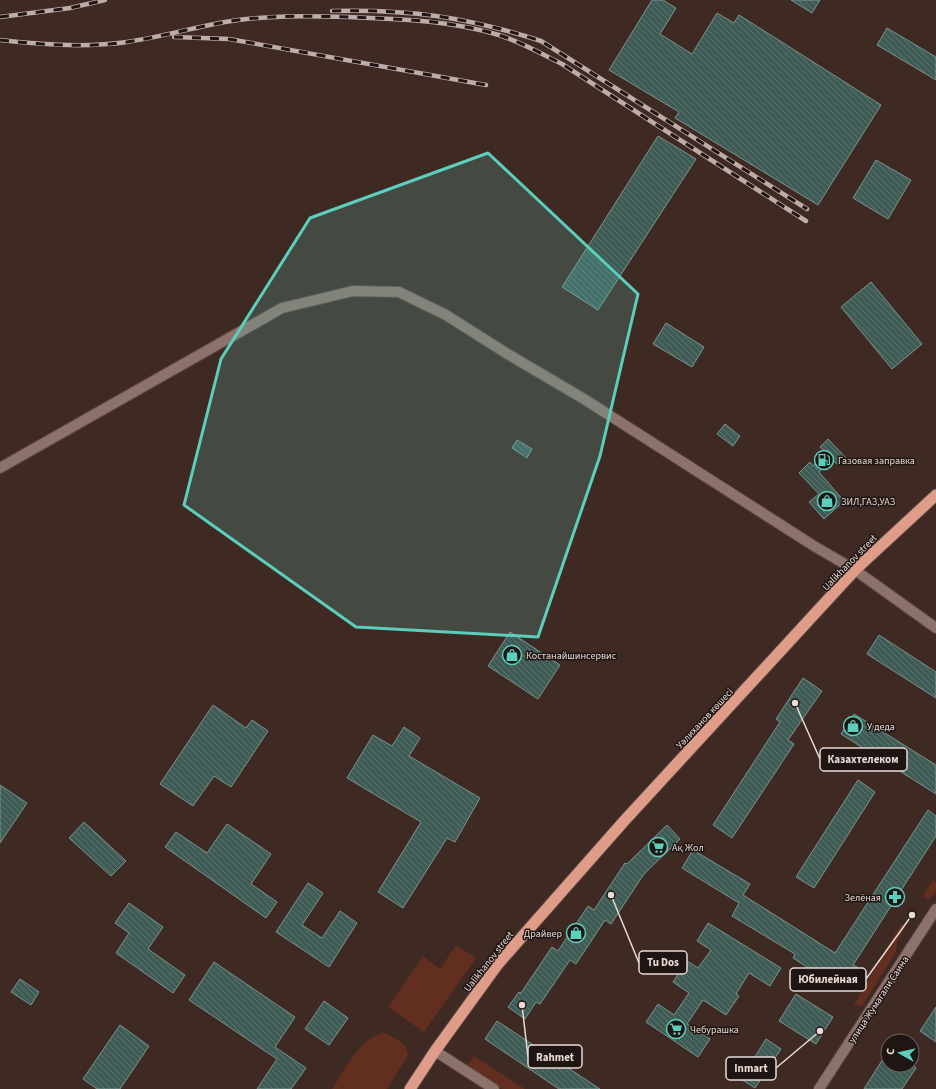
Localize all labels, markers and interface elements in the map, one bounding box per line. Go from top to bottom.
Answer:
fuel station icon: Газовая заправка [813,449,835,471]
place label: Газовая заправка [838,454,915,468]
shop icon: ЗИЛ,ГАЗ,УАЗ [816,490,838,512]
place label: ЗИЛ,ГАЗ,УАЗ [841,495,896,509]
street label: Ualikhanov street [819,531,881,594]
shop icon: Костанайшинсервис [501,644,523,666]
place label: Костанайшинсервис [526,649,617,663]
street label: Уәлиханов көшесі [673,685,737,752]
shop icon: У деда [842,715,864,737]
place label: У деда [867,720,895,734]
callout: Казахтелеком [820,748,907,771]
text: Казахтелеком [828,752,898,767]
supermarket icon: Ақ Жол [647,836,669,858]
place label: Ақ Жол [672,841,704,855]
pharmacy icon: Зелёная [884,886,906,908]
place label: Зелёная [844,891,881,905]
shop icon: Драйвер [565,922,587,944]
place label: Драйвер [524,927,562,941]
street label: Ualikhanov street [461,928,517,995]
callout: Tu Dos [639,951,687,974]
street label: улица Жумагали Саина [845,953,912,1046]
text: Tu Dos [647,955,679,970]
callout: Юбилейная [790,968,866,991]
text: Юбилейная [798,972,858,987]
supermarket icon: Чебурашка [665,1018,687,1040]
place label: Чебурашка [690,1023,739,1037]
north arrow [880,1033,920,1073]
callout: Rahmet [528,1045,582,1068]
text: С [883,1047,899,1056]
text: Rahmet [536,1050,575,1065]
callout: Inmart [726,1057,776,1080]
text: Inmart [734,1061,768,1076]

